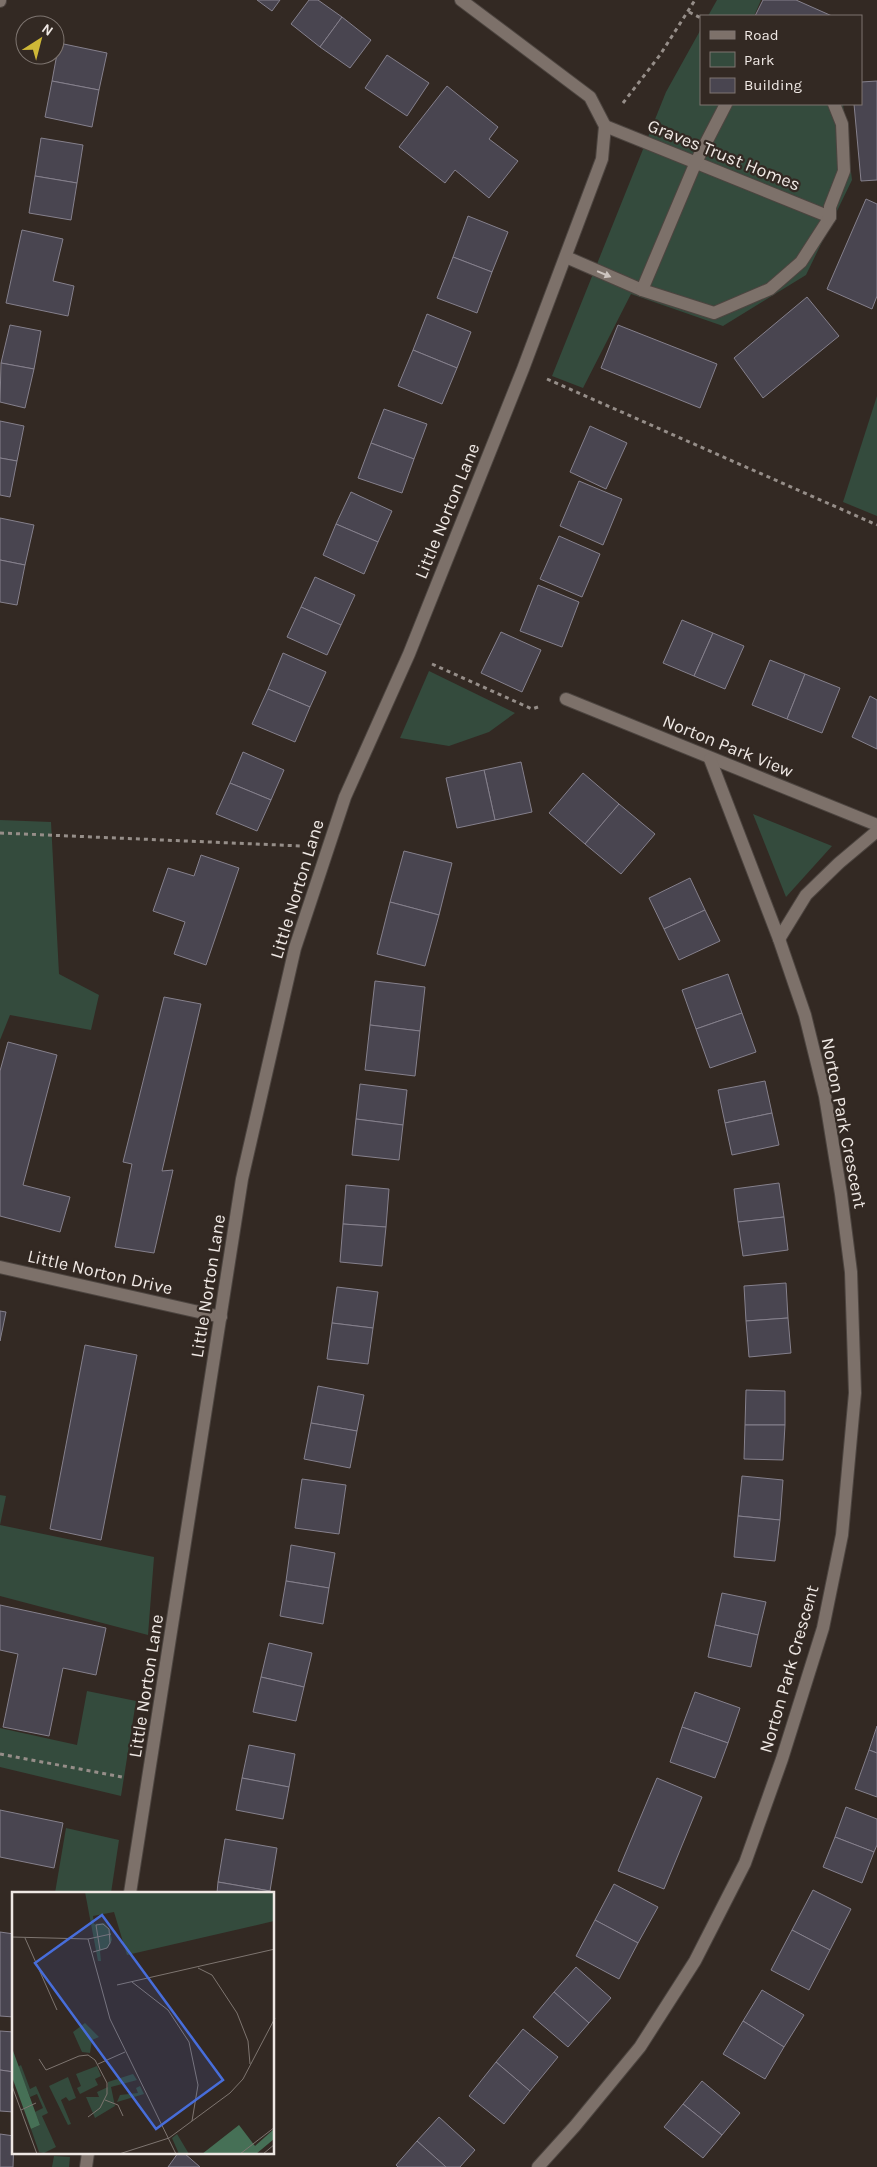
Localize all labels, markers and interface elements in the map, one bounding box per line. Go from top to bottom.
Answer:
north arrow [15,15,65,65]
legend [700,15,862,105]
text: N [38,20,56,40]
text: Road [744,26,779,44]
text: Park [744,51,774,69]
text: Building [744,76,802,94]
street label: Graves Trust Homes [644,114,804,196]
one-way arrow [597,270,611,278]
street label: Little Norton Lane [410,440,484,582]
street label: Norton Park View [659,710,797,782]
street label: Little Norton Lane [265,817,329,961]
street label: Norton Park Crescent [817,1036,871,1211]
street label: Little Norton Lane [186,1213,230,1359]
street label: Little Norton Drive [25,1245,175,1299]
street label: Norton Park Crescent [754,1582,824,1755]
street label: Little Norton Lane [124,1613,168,1759]
inset map [12,1892,275,2154]

